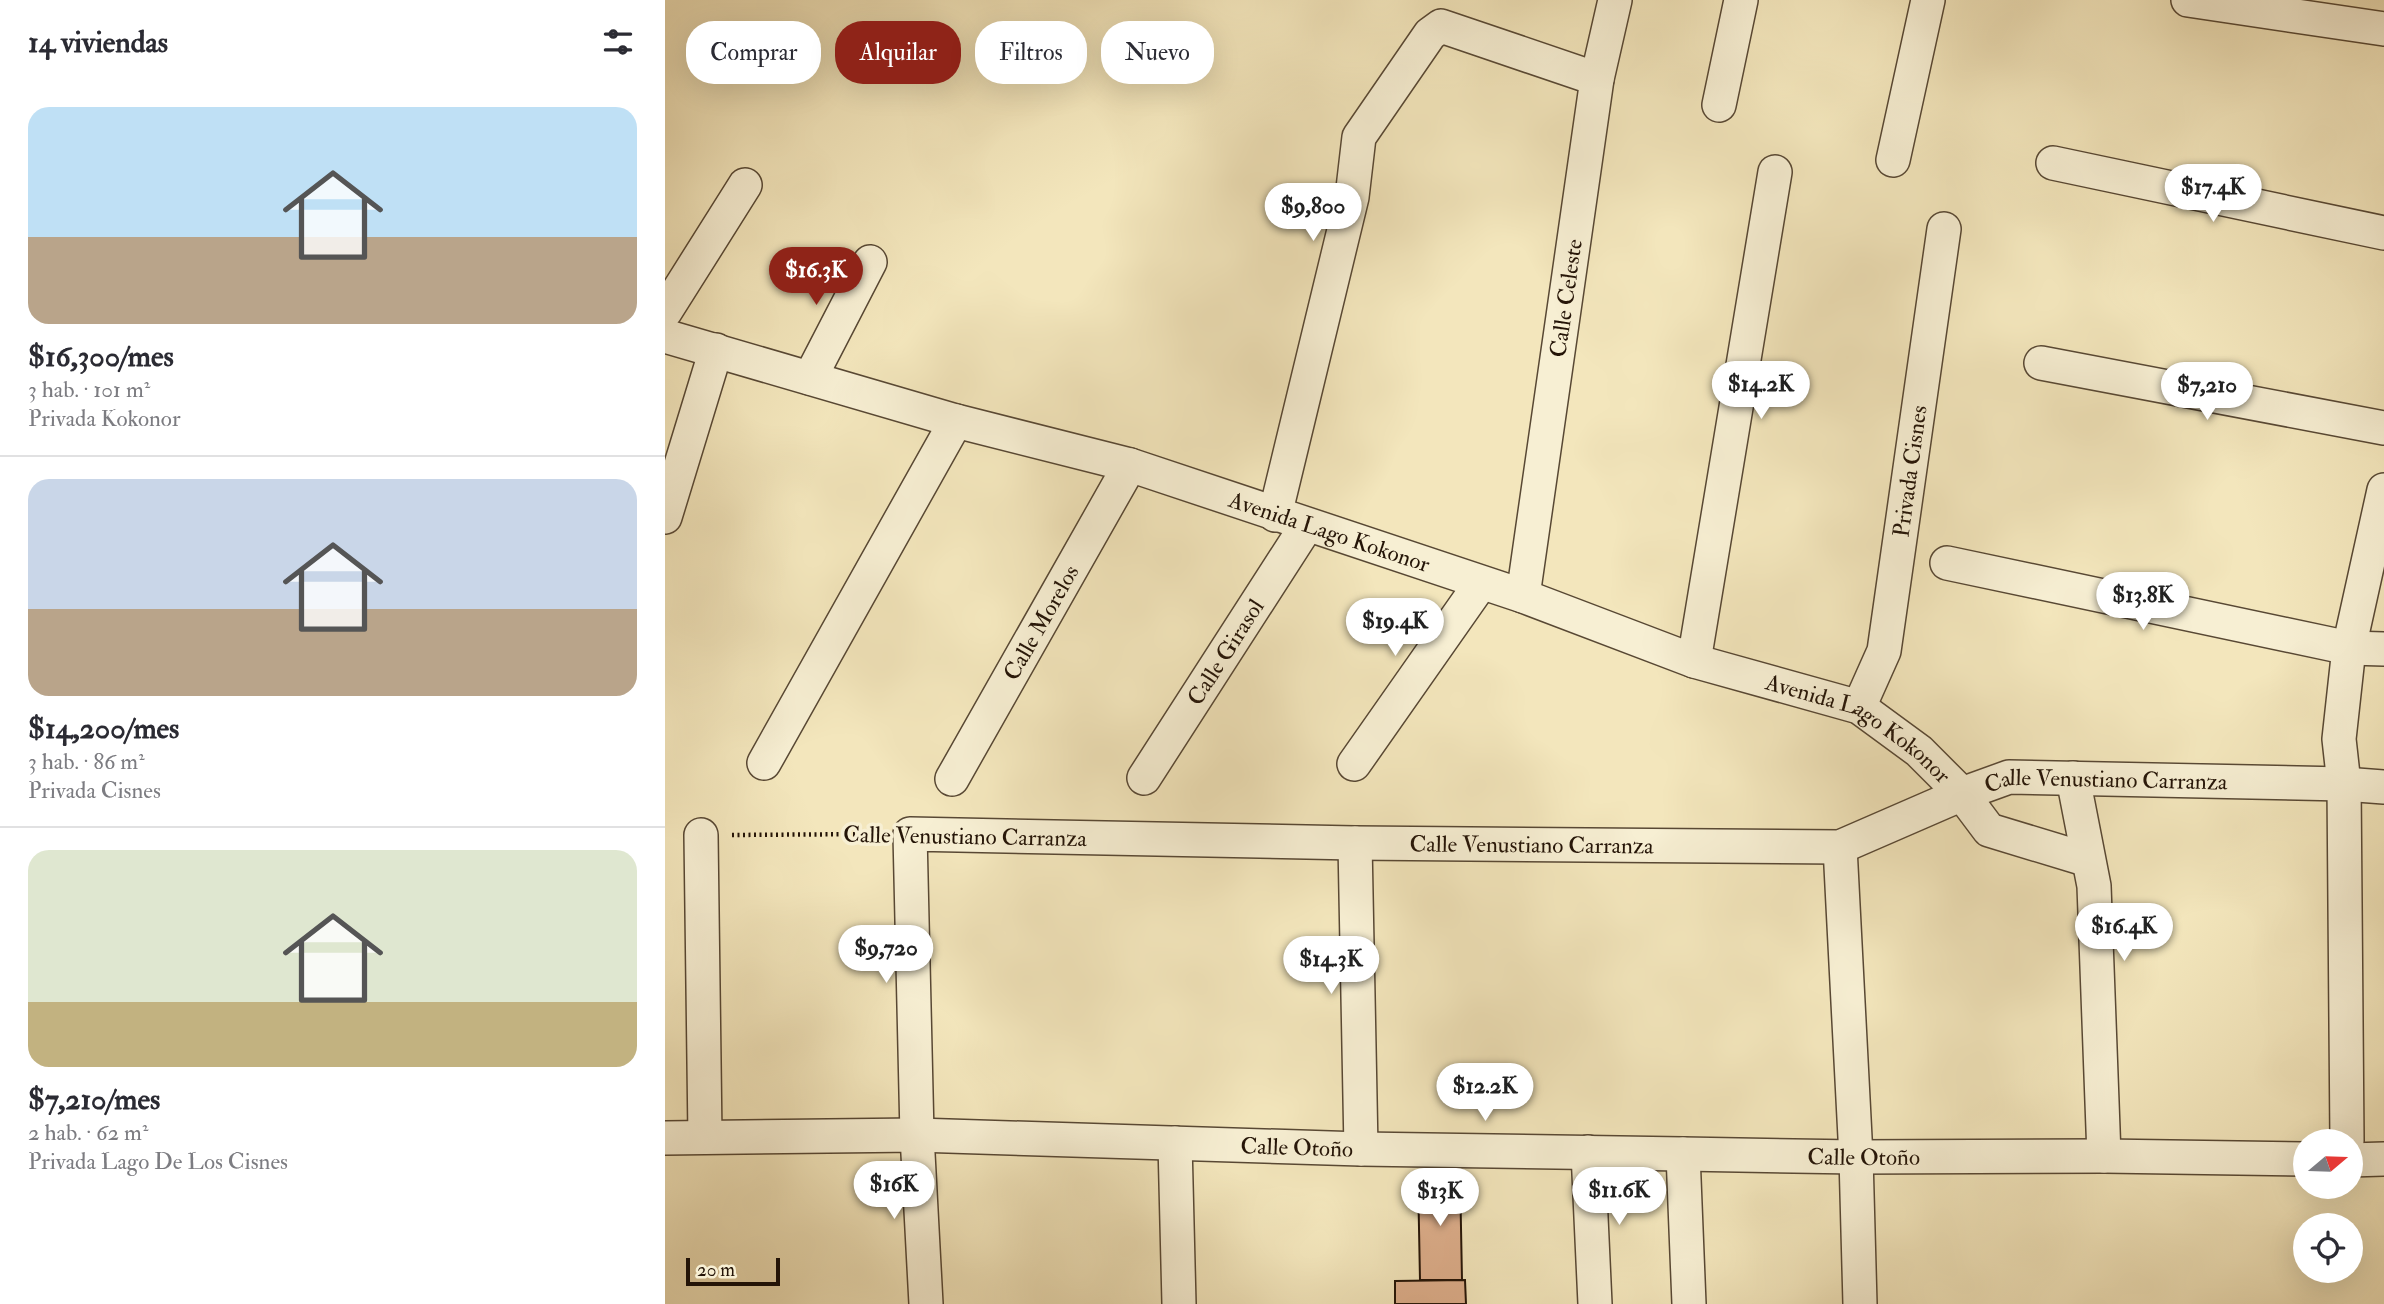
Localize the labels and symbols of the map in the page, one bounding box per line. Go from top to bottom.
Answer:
pin: $17.4K [2156,164,2270,224]
pin: $9,800 [1256,184,1370,243]
street label: Calle Celeste [1543,237,1589,359]
pin: $16.3K [759,247,873,307]
pin: $14.2K [1704,362,1818,421]
pin: $7,210 [2150,362,2264,422]
street label: Privada Cisnes [1886,403,1934,539]
street label: Avenida Lago Kokonor [1224,485,1434,579]
street label: Calle Morelos [997,560,1085,686]
pin: $13.8K [2086,572,2200,632]
street label: Calle Girasol [1181,594,1271,711]
pin: $19.4K [1338,598,1452,658]
street label: Avenida Lago Kokonor [1761,667,1957,790]
street label: Calle Venustiano Carranza [1980,763,2228,800]
street label: Calle Venustiano Carranza [843,820,1088,853]
street label: Calle Venustiano Carranza [1409,829,1654,860]
pin: $16.4K [2067,904,2181,963]
pin: $9,720 [829,926,943,985]
pin: $14.3K [1274,936,1388,996]
pin: $12.2K [1428,1064,1542,1123]
north arrow [2293,1129,2363,1199]
street label: Calle Otoño [1240,1131,1353,1164]
street label: Calle Otoño [1807,1142,1920,1172]
pin: $16K [853,1162,935,1221]
pin: $13K [1399,1168,1481,1228]
pin: $11.6K [1562,1168,1676,1227]
scale bar [686,1255,781,1287]

